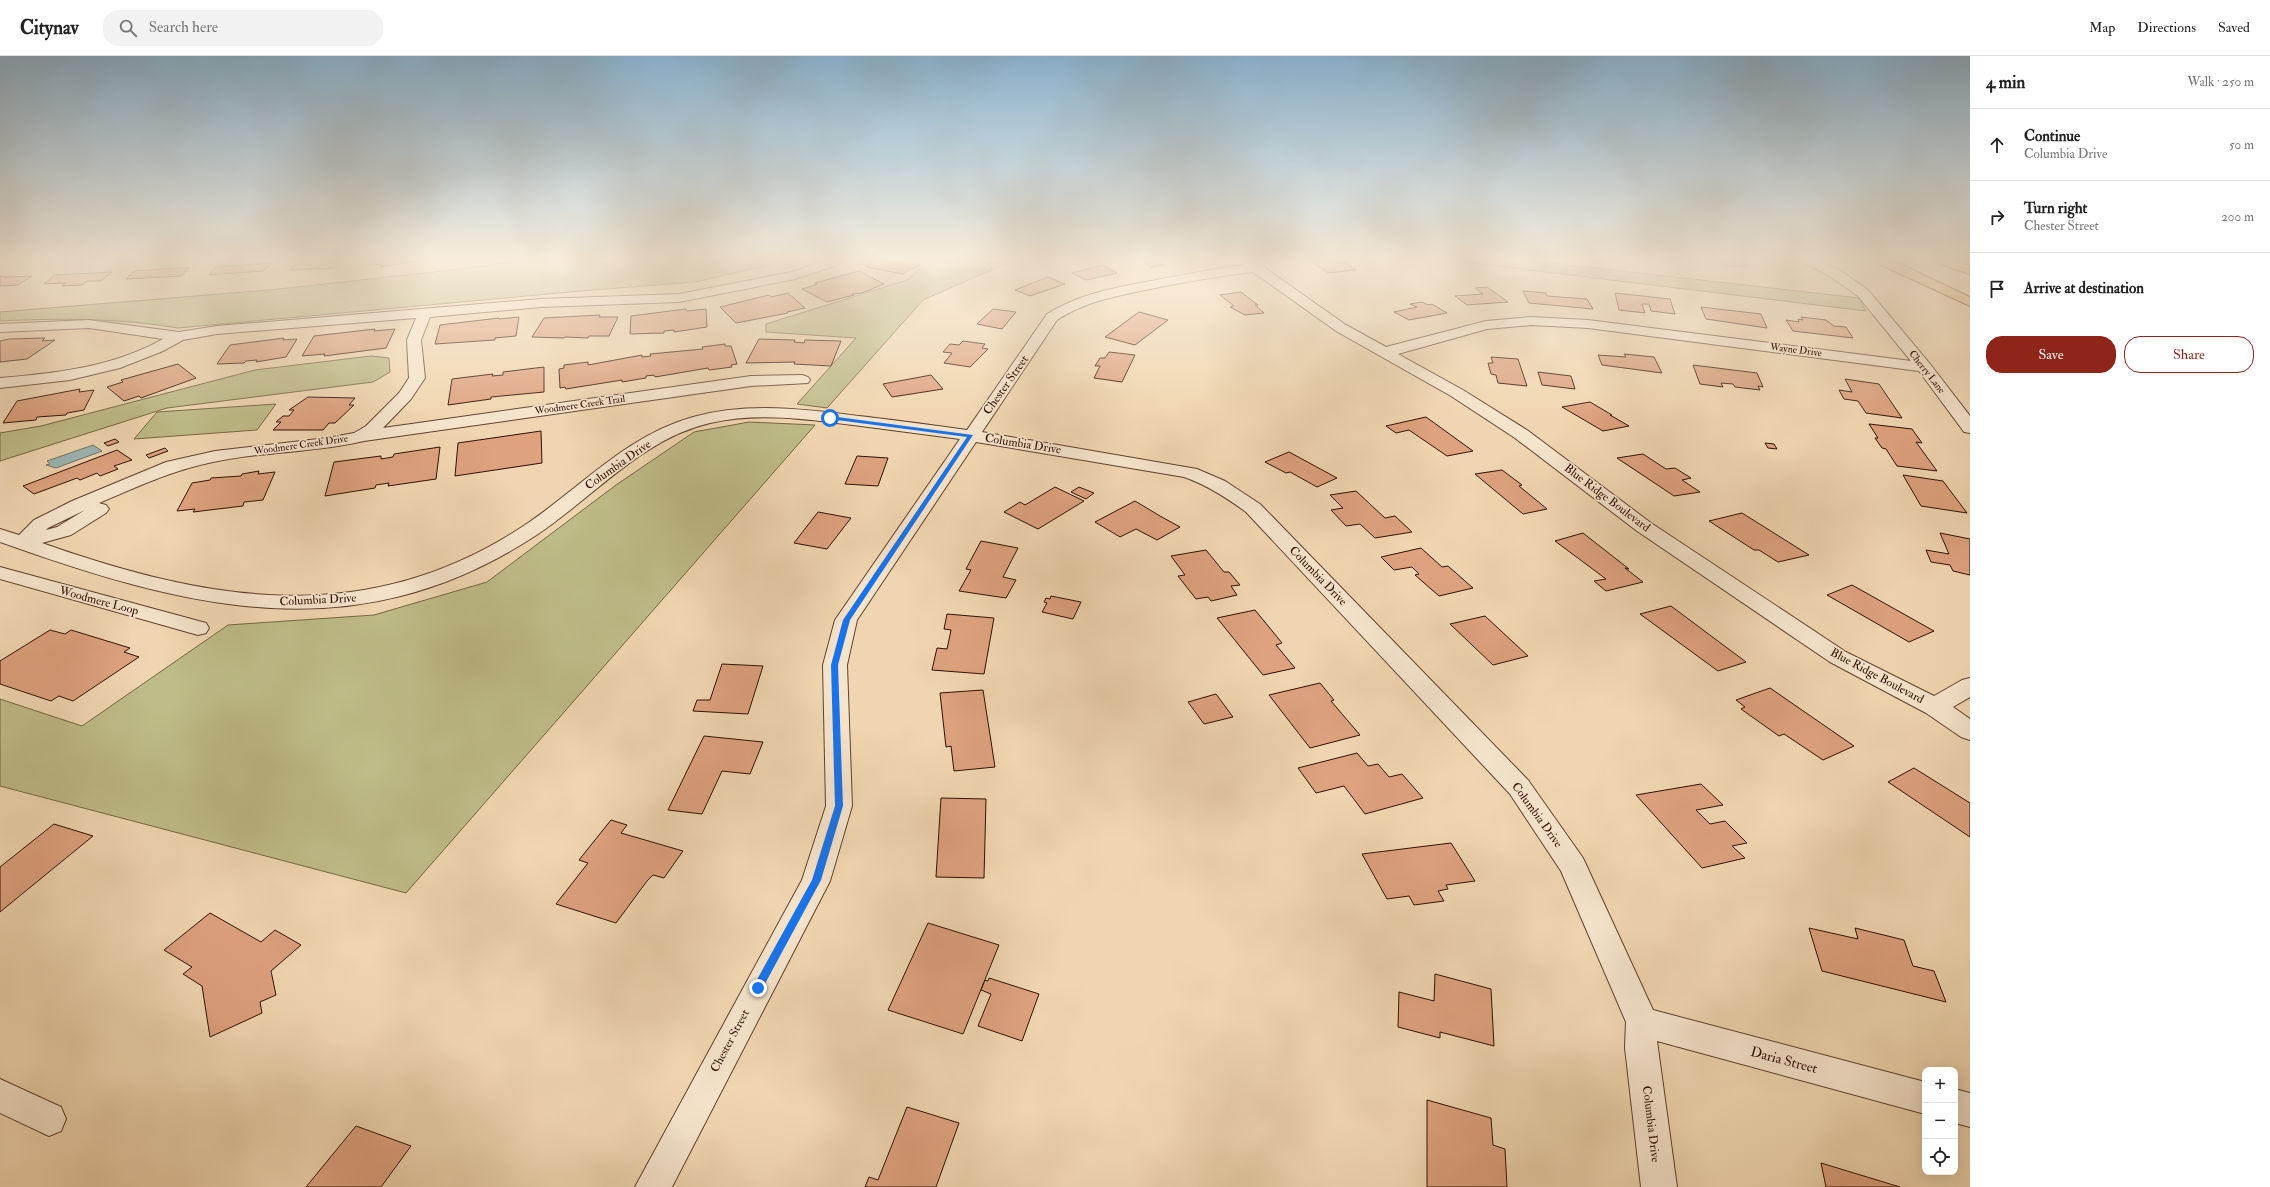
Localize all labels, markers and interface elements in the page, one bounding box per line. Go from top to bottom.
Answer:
search box [103,10,383,46]
text: Citynav [20,16,79,40]
icon: search [117,17,139,39]
text: Search here [149,18,218,37]
text: Map [2089,19,2115,36]
text: Directions [2137,19,2196,36]
text: Saved [2218,19,2250,36]
text: 4 min [1986,72,2025,93]
text: Walk · 250 m [2187,74,2254,90]
text: Continue [2024,127,2080,146]
icon: ahead [1986,134,2008,156]
text: 50 m [2229,137,2254,153]
text: Columbia Drive [2024,146,2107,162]
text: Turn right [2024,199,2087,218]
icon: right [1986,206,2008,228]
text: 200 m [2221,209,2254,225]
text: Chester Street [2024,218,2099,234]
icon: arrive [1986,278,2008,300]
text: Arrive at destination [2024,279,2144,298]
button: Save [1986,336,2116,373]
button: Share [2124,336,2254,373]
street label: Wayne Drive [1768,341,1823,360]
street label: Cherry Lane [1906,348,1948,397]
street label: Chester Street [980,352,1032,418]
street label: Woodmere Creek Trail [533,393,626,417]
route start [821,409,839,427]
street label: Columbia Drive [984,431,1062,457]
street label: Woodmere Creek Drive [252,432,349,458]
street label: Columbia Drive [582,437,654,493]
street label: Blue Ridge Boulevard [1561,461,1653,535]
street label: Columbia Drive [1286,543,1350,609]
street label: Woodmere Loop [57,583,140,619]
street label: Columbia Drive [279,590,357,610]
street label: Blue Ridge Boulevard [1828,645,1926,707]
street label: Columbia Drive [1508,779,1566,851]
route end [749,979,767,997]
street label: Chester Street [707,1007,753,1075]
street label: Daria Street [1749,1043,1820,1077]
map controls [1922,1067,1958,1175]
button: + [1922,1067,1958,1103]
street label: Columbia Drive [1639,1085,1663,1163]
button: − [1922,1103,1958,1139]
button: locate [1922,1139,1958,1175]

